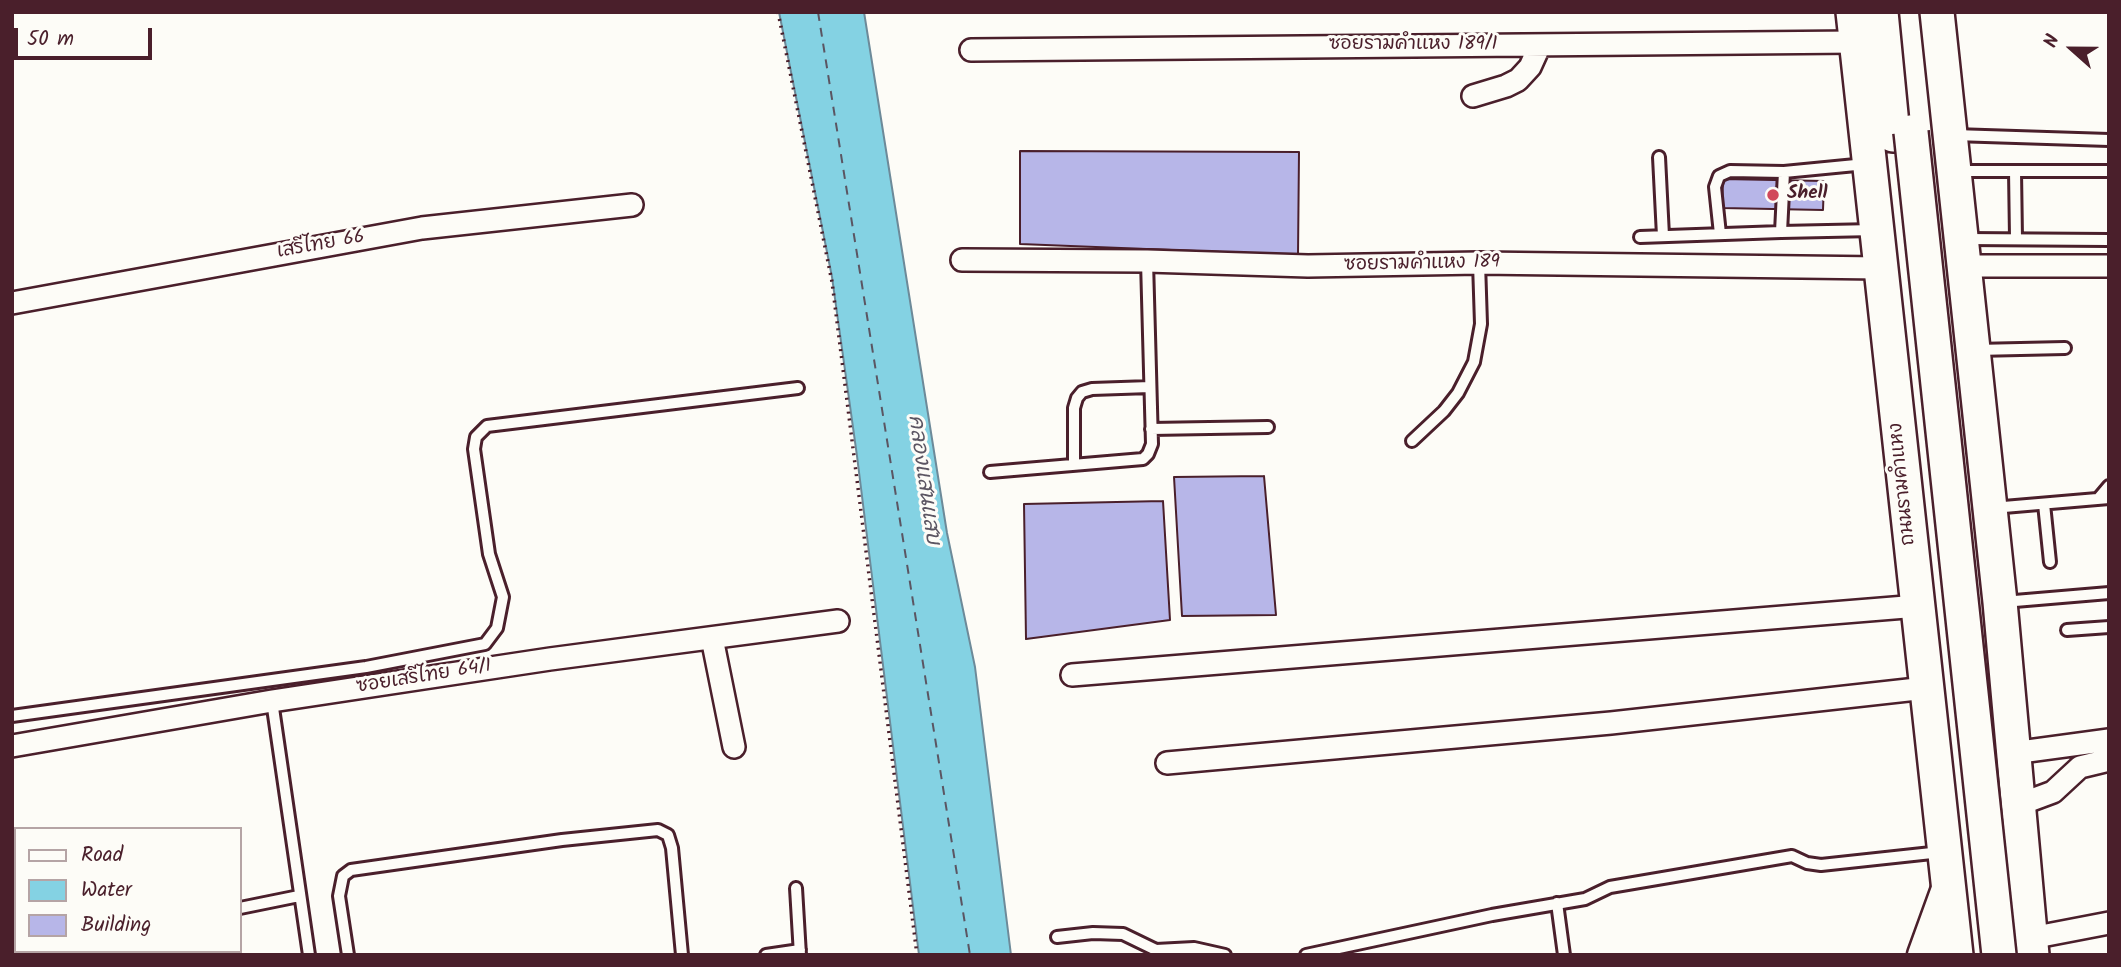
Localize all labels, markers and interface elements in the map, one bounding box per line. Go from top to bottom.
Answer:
scale bar [18,14,156,58]
north arrow [2037,14,2107,84]
text: 50 m [27,23,74,56]
text: N [2036,30,2069,52]
street label: ซอยรามคำแหง 189/1 [1329,35,1497,57]
place label: Shell [1787,184,1828,206]
marker: Shell [1765,187,1781,203]
street label: เสรีไทย 66 [276,227,366,265]
street label: ซอยรามคำแหง 189 [1344,252,1500,278]
water label: คลองแสนแสบ [900,414,944,546]
street label: ถนนรามคำแหง [1886,421,1922,547]
street label: ซอยเสรีไทย 64/1 [355,656,493,700]
legend [14,827,242,953]
text: Road [81,839,123,872]
text: Water [81,874,132,907]
text: Building [81,909,151,942]

